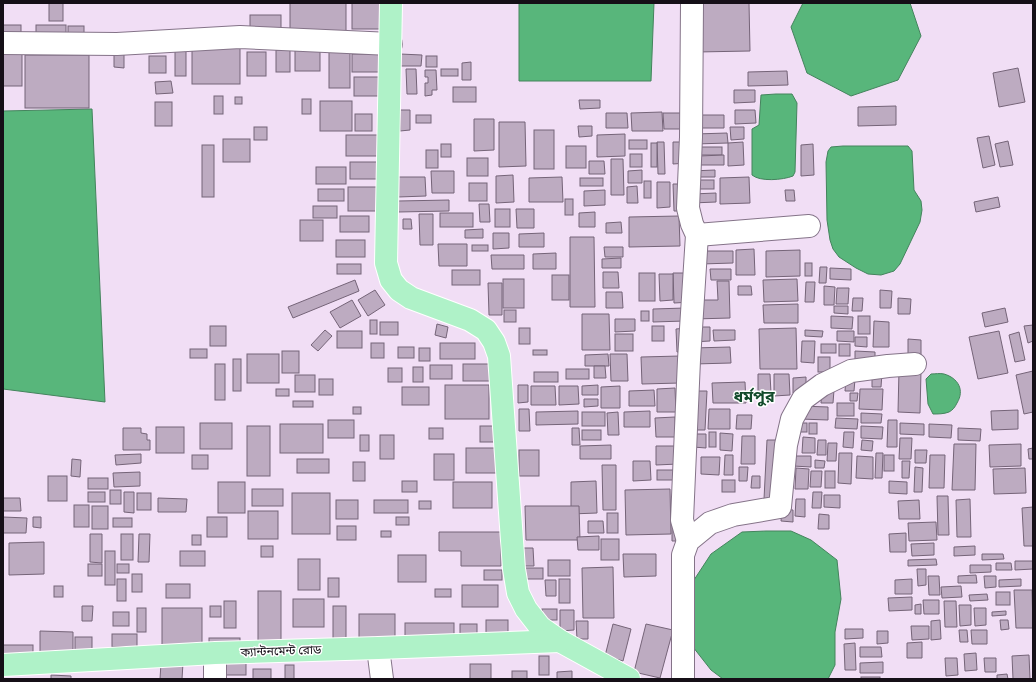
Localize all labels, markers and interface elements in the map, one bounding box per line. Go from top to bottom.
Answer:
district label: ধর্মপুর [733,386,775,407]
street label: ক্যান্টনমেন্ট রোড [239,642,322,659]

